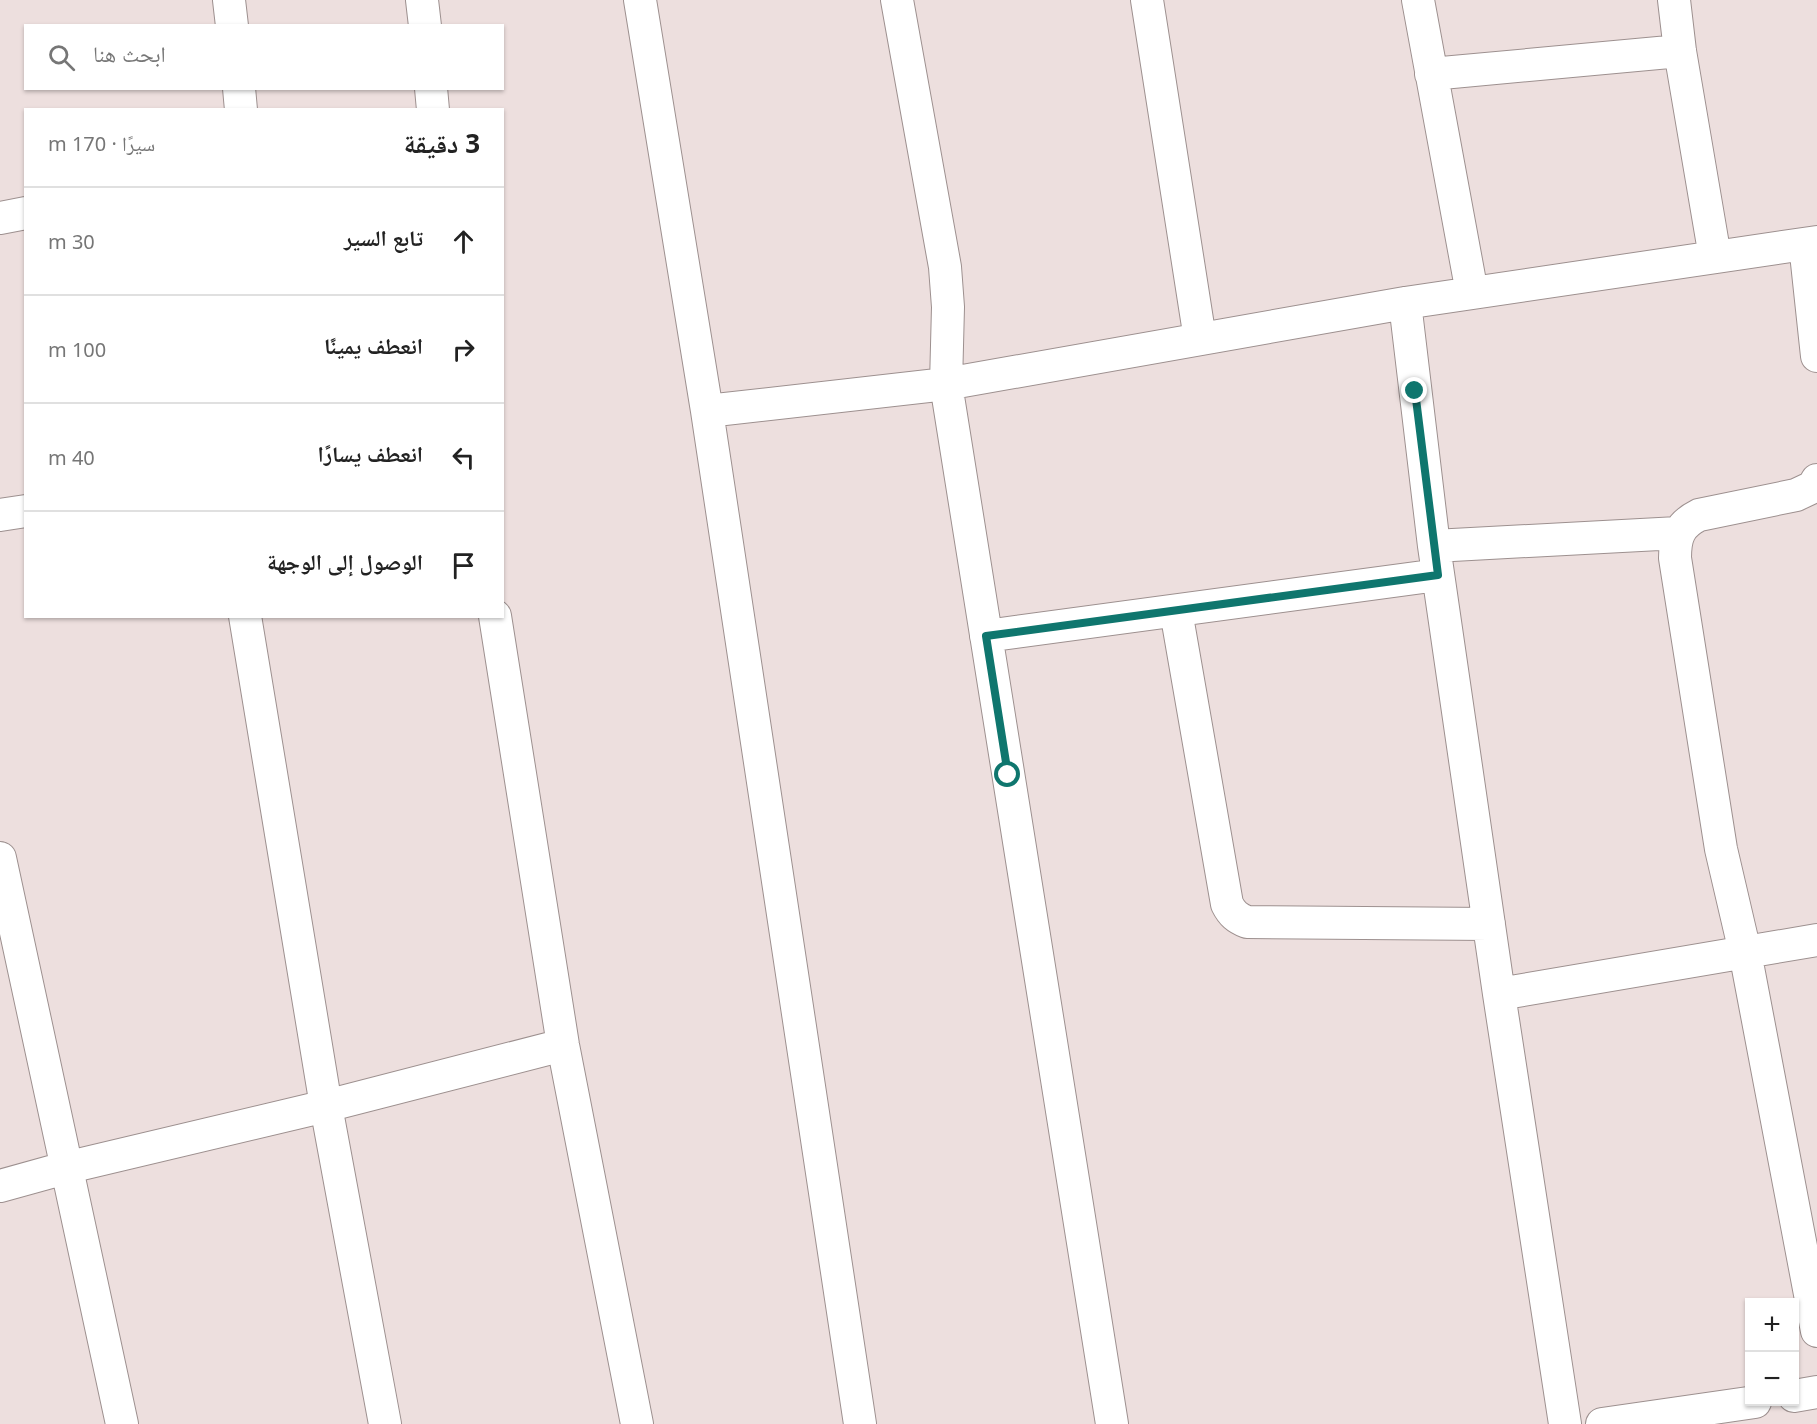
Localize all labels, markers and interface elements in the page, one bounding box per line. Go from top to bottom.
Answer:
search box [24,24,504,90]
text: ابحث هنا [93,38,166,68]
icon: search [45,41,78,74]
text: 3 دقيقة [404,125,480,161]
text: سيرًا · 170 m [48,130,155,157]
text: تابع السير [344,222,423,252]
icon: ahead [447,225,480,258]
text: 30 m [48,228,95,255]
text: انعطف يمينًا [324,330,423,360]
icon: right [447,333,480,366]
text: 100 m [48,336,106,363]
route end [1401,377,1427,403]
text: انعطف يسارًا [318,438,423,468]
icon: left [447,441,480,474]
text: 40 m [48,444,95,471]
text: الوصول إلى الوجهة [267,546,423,576]
icon: arrive [447,549,480,582]
route start [994,761,1020,787]
map controls [1745,1298,1799,1406]
button: + [1745,1298,1799,1352]
button: − [1745,1352,1799,1406]

